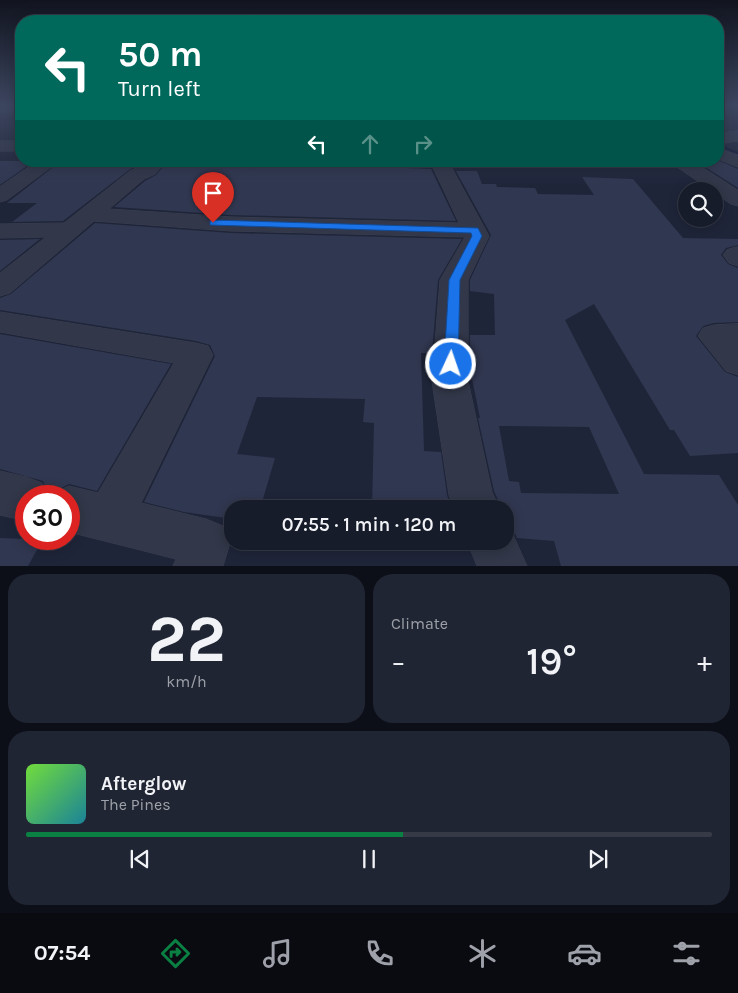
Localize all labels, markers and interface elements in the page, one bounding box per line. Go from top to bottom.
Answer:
text: 50 m [118,34,203,75]
icon: left [35,35,100,100]
text: Turn left [118,76,201,102]
icon: left [303,130,331,158]
icon: ahead [356,130,384,158]
icon: right [409,130,437,158]
pin [192,172,234,223]
icon: arrive [199,179,227,207]
map controls [678,182,723,227]
button: search [678,182,723,227]
position arrow [424,337,476,389]
speed limit sign: 30 [15,485,80,550]
text: 07:55 · 1 min · 120 m [282,514,456,536]
text: 22 [147,601,226,677]
text: Climate [391,614,448,633]
text: 19° [526,639,577,684]
text: − [391,645,406,678]
text: + [697,645,712,678]
text: km/h [166,672,207,691]
text: Afterglow [101,773,187,795]
text: The Pines [101,795,171,814]
icon: previous [126,845,154,873]
icon: pause [355,845,383,873]
icon: next [584,845,612,873]
icon: directions [158,936,193,971]
icon: music [260,936,295,971]
icon: phone [362,936,397,971]
icon: climate [465,936,500,971]
icon: car [567,936,602,971]
icon: filters [669,936,704,971]
text: 07:54 [34,940,90,966]

